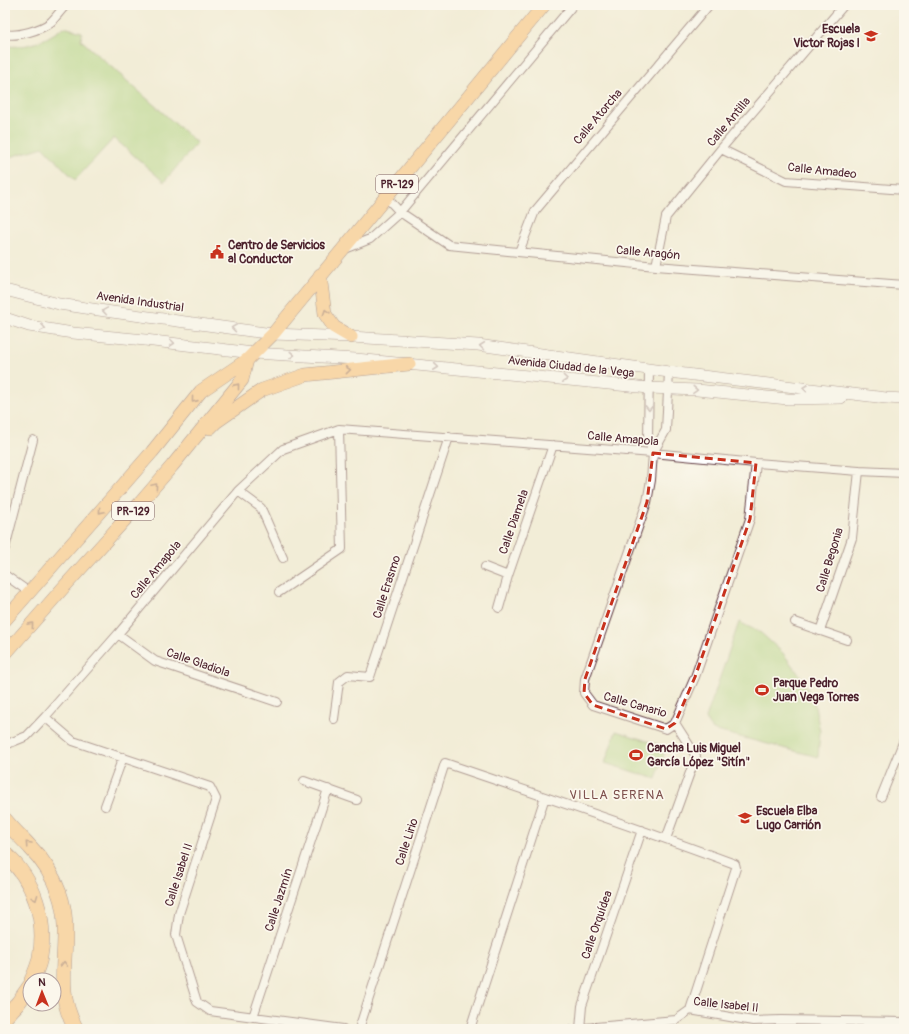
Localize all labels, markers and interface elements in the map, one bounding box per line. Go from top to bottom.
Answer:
place label: Escuela Victor Rojas I [793,22,860,51]
school or university icon: Escuela Victor Rojas I [863,28,879,44]
street label: Calle Atorcha [570,86,626,148]
street label: Calle Antilla [704,94,754,150]
street label: Calle Amadeo [787,160,858,182]
road number: PR-129 [376,175,418,193]
place label: Centro de Servicios al Conductor [228,238,326,267]
street label: Calle Aragón [615,243,681,263]
public building icon: Centro de Servicios al Conductor [209,244,225,260]
street label: Avenida Industrial [95,288,185,316]
one-way arrow [102,307,108,316]
one-way arrow [322,309,330,316]
one-way arrow [40,323,46,332]
one-way arrow [231,324,237,333]
one-way arrow [169,338,175,347]
one-way arrow [479,342,485,351]
one-way arrow [289,351,295,360]
street label: Avenida Ciudad de la Vega [507,353,635,381]
one-way arrow [433,362,439,371]
one-way arrow [345,365,351,374]
one-way arrow [562,375,568,384]
one-way arrow [233,383,240,390]
one-way arrow [802,384,808,393]
one-way arrow [692,386,698,395]
one-way arrow [191,396,198,403]
one-way arrow [645,405,653,411]
street label: Calle Amapola [587,428,660,450]
one-way arrow [150,483,157,491]
street label: Calle Diamela [496,487,532,556]
road number: PR-129 [112,502,154,520]
one-way arrow [99,506,106,513]
street label: Calle Begonia [813,525,847,594]
street label: Calle Amapola [127,537,185,602]
street label: Calle Erasmo [370,553,404,621]
one-way arrow [26,622,33,629]
street label: Calle Gladiola [164,645,232,681]
place label: Parque Pedro Juan Vega Torres [773,676,860,705]
sports icon: Parque Pedro Juan Vega Torres [754,682,770,698]
street label: Calle Canario [602,689,669,721]
place label: Cancha Luis Miguel García López "Sitín" [647,741,750,770]
sports icon: Cancha Luis Miguel García López "Sitín" [628,747,644,763]
district label: VILLA SERENA [569,787,665,803]
place label: Escuela Elba Lugo Carrión [756,804,821,833]
school or university icon: Escuela Elba Lugo Carrión [737,810,753,826]
street label: Calle Lirio [392,816,422,868]
one-way arrow [25,841,33,849]
street label: Calle Isabel II [162,841,196,909]
street label: Calle Jazmín [262,866,296,934]
street label: Calle Orquídea [578,888,616,961]
one-way arrow [30,894,38,901]
one-way arrow [60,961,68,967]
north arrow [22,972,62,1012]
text: N [38,976,46,989]
street label: Calle Isabel II [693,994,759,1016]

